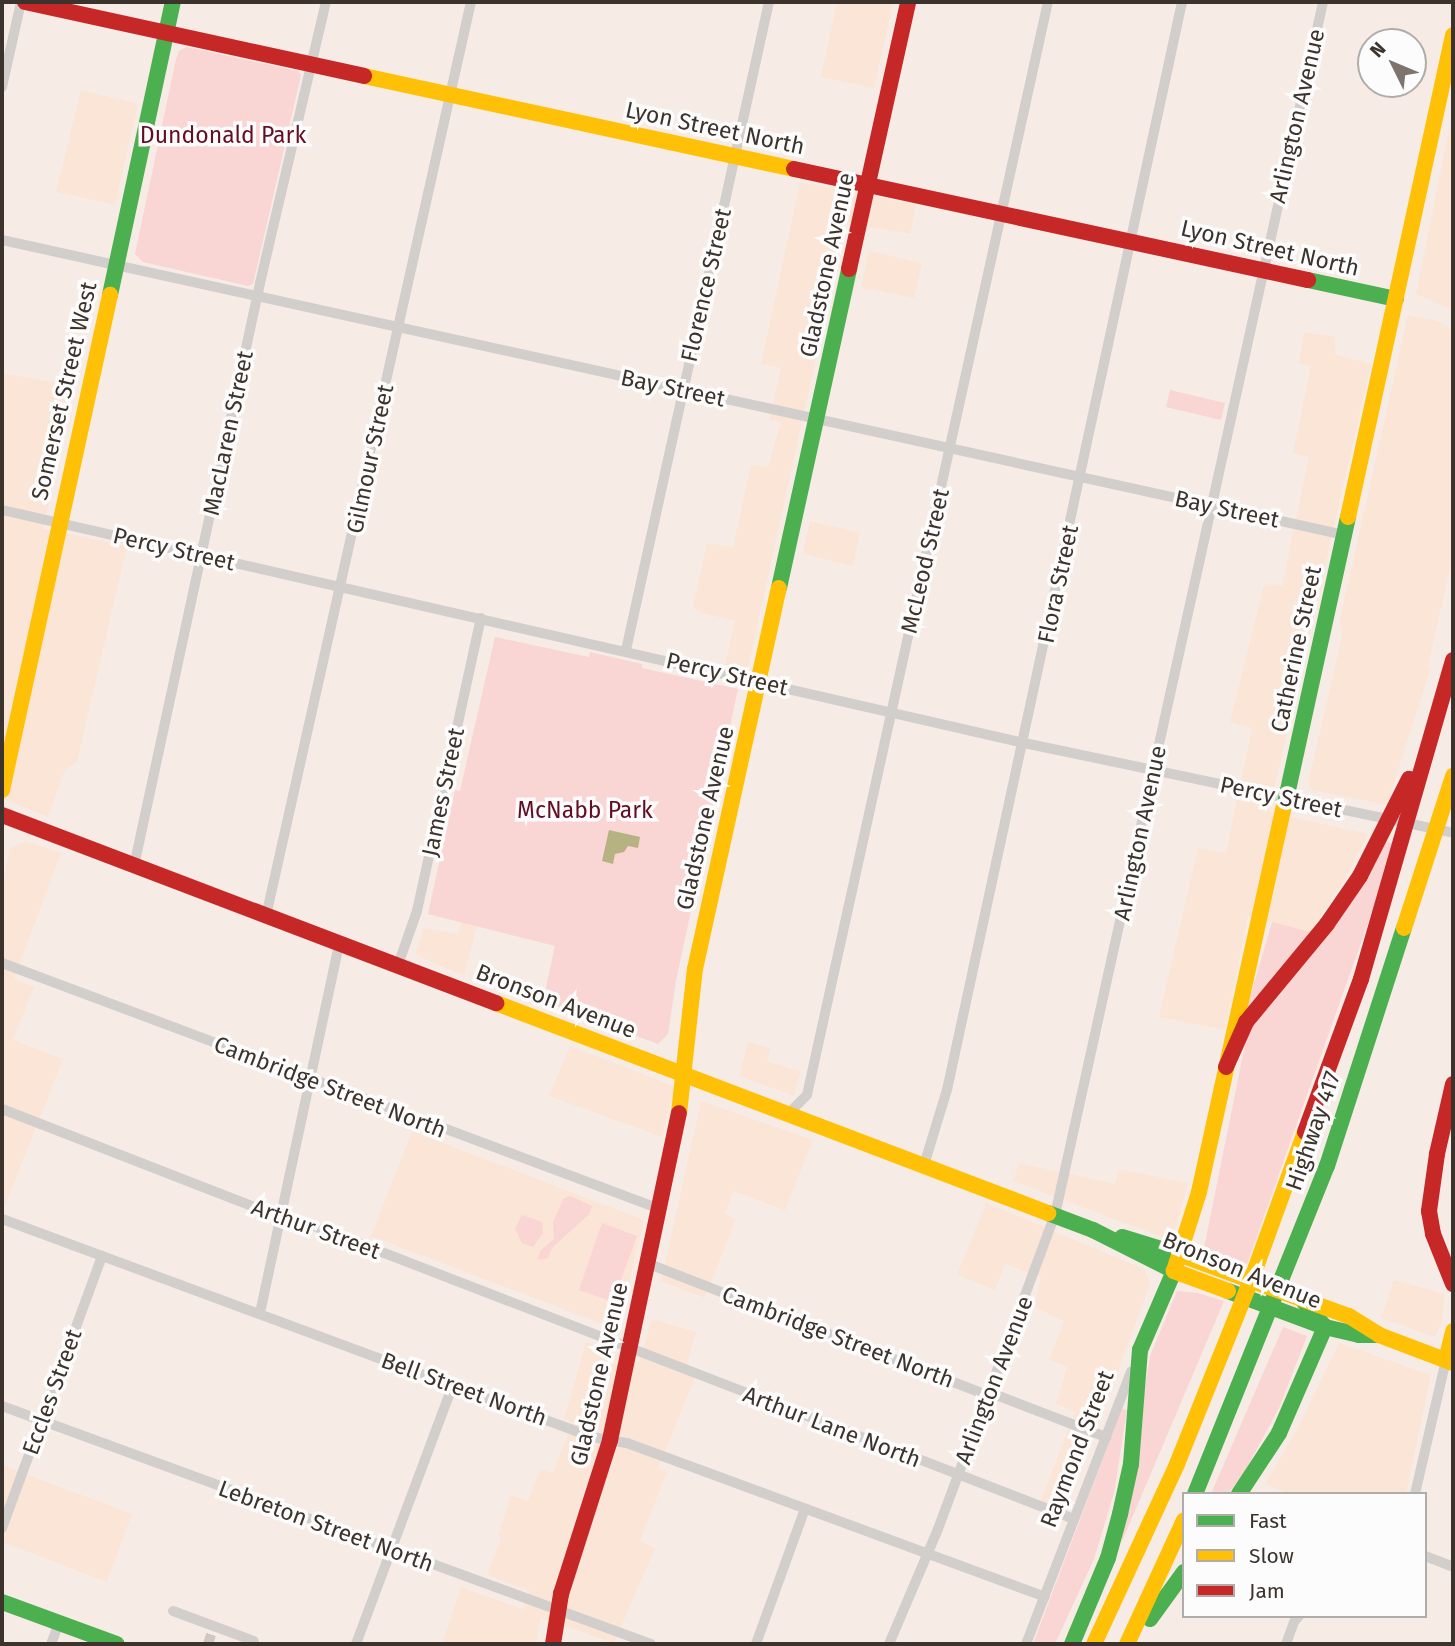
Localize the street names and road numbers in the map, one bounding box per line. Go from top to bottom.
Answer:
street label: Arlington Avenue [1264,26,1330,206]
street label: Lyon Street North [623,96,807,160]
street label: Gladstone Avenue [794,170,860,360]
street label: Florence Street [675,205,737,365]
street label: Lyon Street North [1178,214,1362,282]
street label: Somerset Street West [25,279,103,503]
street label: MacLaren Street [197,348,259,518]
street label: Bay Street [618,363,728,413]
street label: Gilmour Street [341,382,399,536]
street label: Bay Street [1172,484,1282,534]
street label: McLeod Street [895,486,955,636]
street label: Percy Street [110,522,238,576]
street label: Flora Street [1032,522,1084,646]
street label: Catherine Street [1265,563,1327,735]
street label: Percy Street [663,647,791,701]
street label: Gladstone Avenue [670,723,740,913]
street label: James Street [416,725,470,859]
street label: Arlington Avenue [1108,743,1172,923]
street label: Percy Street [1217,771,1345,823]
street label: Bronson Avenue [472,958,640,1044]
street label: Cambridge Street North [210,1030,450,1144]
street label: Highway 417 [1280,1068,1346,1194]
street label: Arthur Street [248,1193,384,1265]
street label: Bronson Avenue [1158,1226,1326,1314]
street label: Gladstone Avenue [564,1279,634,1469]
street label: Cambridge Street North [718,1280,958,1394]
street label: Arlington Avenue [949,1292,1039,1468]
street label: Eccles Street [16,1325,88,1459]
street label: Bell Street North [377,1346,551,1432]
street label: Raymond Street [1034,1367,1120,1531]
street label: Arthur Lane North [739,1380,925,1474]
street label: Lebreton Street North [215,1474,437,1578]

